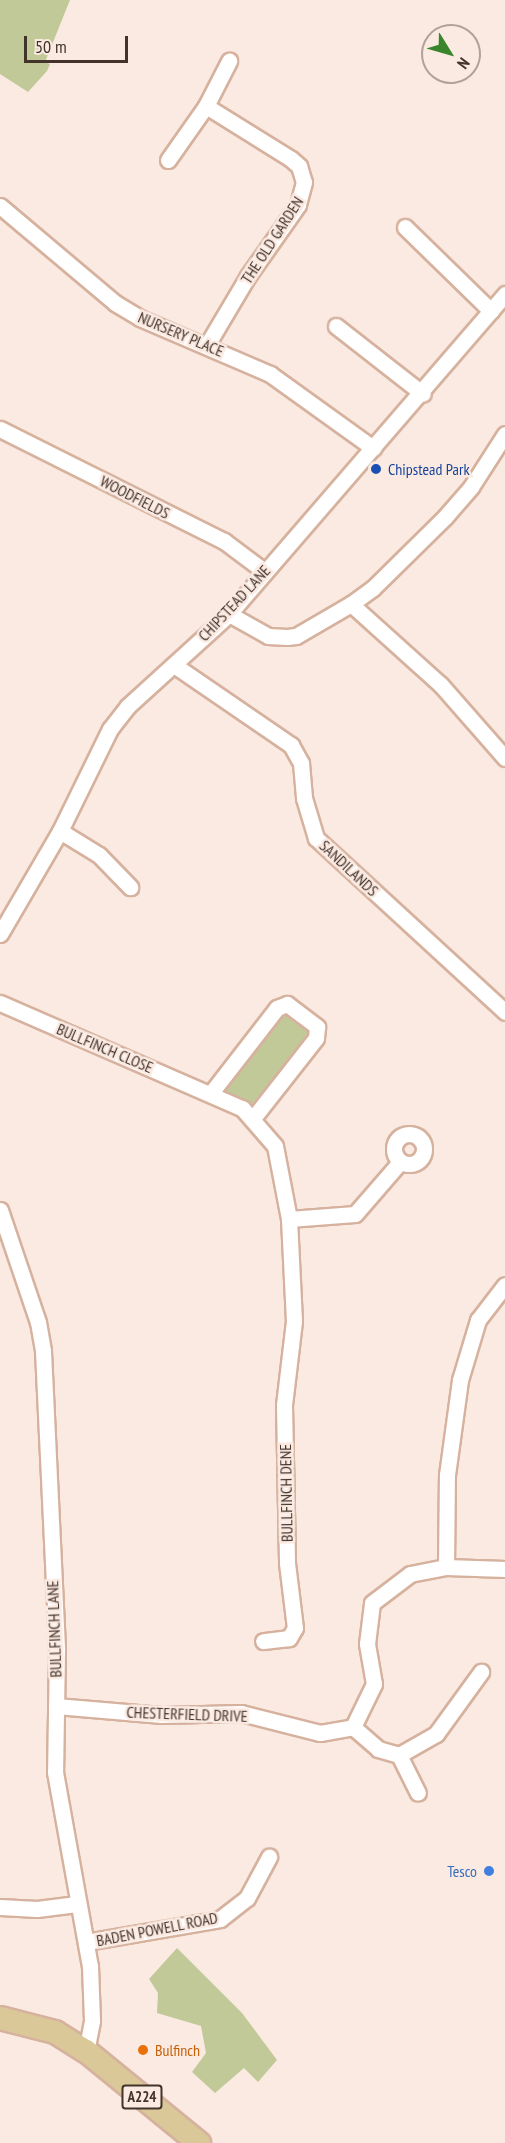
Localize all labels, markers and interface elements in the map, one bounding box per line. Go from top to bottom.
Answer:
scale bar [27,24,130,62]
north arrow [421,24,481,84]
text: 50 m [35,35,67,58]
text: N [453,54,474,73]
street label: THE OLD GARDEN [237,193,307,287]
street label: NURSERY PLACE [135,307,227,361]
place label: Chipstead Park [388,459,470,479]
marker: Chipstead Park [369,462,383,476]
street label: WOODFIELDS [97,471,173,523]
street label: CHIPSTEAD LANE [194,561,274,645]
street label: SANDILANDS [316,836,382,900]
street label: BULLFINCH CLOSE [54,1019,156,1077]
street label: BULLFINCH DENE [276,1444,296,1542]
street label: BULLFINCH LANE [43,1580,65,1678]
street label: CHESTERFIELD DRIVE [126,1702,248,1726]
place label: Tesco [447,1861,477,1881]
marker: Tesco [482,1864,496,1878]
street label: BADEN POWELL ROAD [94,1908,220,1950]
place label: Bulfinch [155,2040,200,2060]
marker: Bulfinch [136,2043,150,2057]
road number: A224 [121,2085,163,2109]

